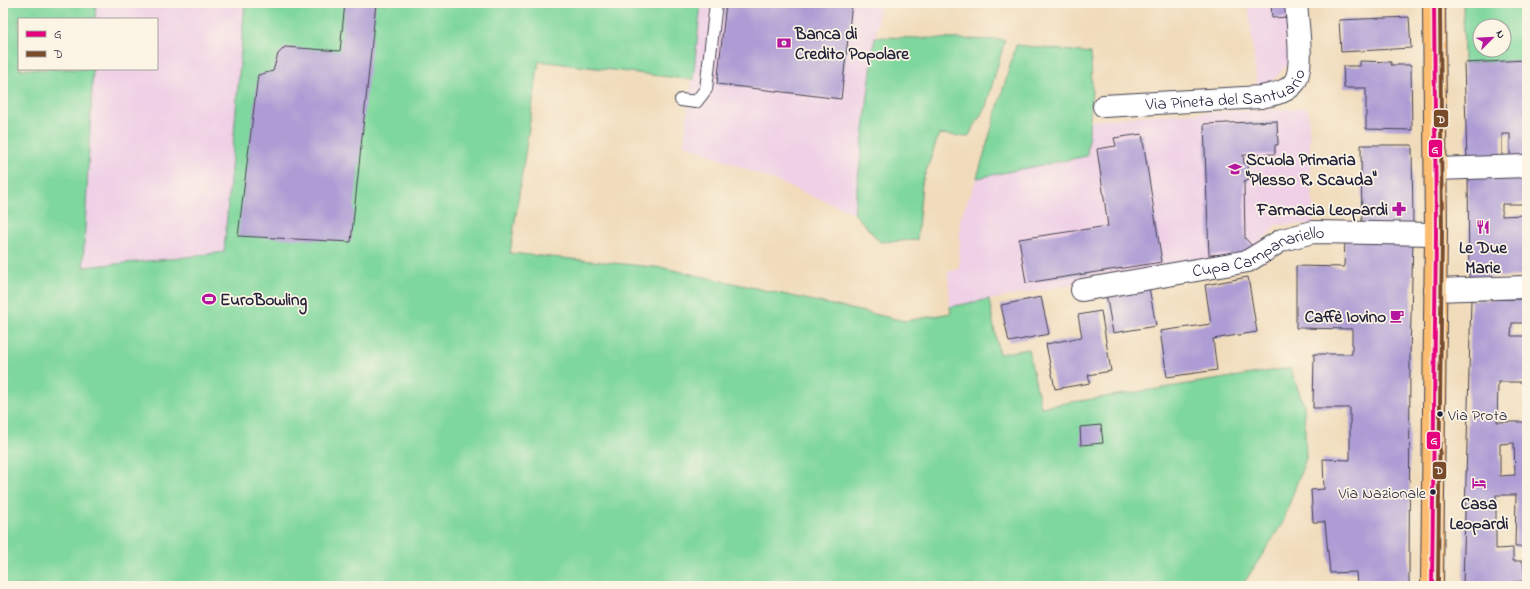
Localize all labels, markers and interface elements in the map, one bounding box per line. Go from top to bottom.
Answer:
legend [18,18,158,70]
north arrow [1472,18,1512,58]
place label: Banca di Credito Popolare [794,22,910,67]
text: G [54,26,62,44]
text: N [1491,28,1509,41]
bank icon: Banca di Credito Popolare [776,35,792,51]
text: D [53,46,63,64]
street label: Via Pineta del Santuario [1144,67,1313,118]
line badge: D [1433,109,1449,128]
text: D [1436,112,1445,128]
line badge: G [1428,139,1443,158]
text: G [1432,142,1439,158]
place label: Scuola Primaria "Plesso R. Scauda" [1245,148,1377,193]
school or university icon: Scuola Primaria "Plesso R. Scauda" [1227,161,1243,177]
place label: Farmacia Leopardi [1256,198,1388,223]
pharmacy icon: Farmacia Leopardi [1391,201,1407,217]
restaurant icon: Le Due Marie [1475,219,1491,235]
street label: Cupa Campanariello [1190,221,1325,285]
place label: Le Due Marie [1459,236,1508,281]
place label: EuroBowling [220,288,307,315]
sports icon: EuroBowling [201,291,217,307]
place label: Caffè Iovino [1305,305,1386,330]
cafe icon: Caffè Iovino [1389,308,1405,324]
place label: Via Prota [1447,404,1507,428]
marker: Via Prota [1435,409,1445,419]
line badge: G [1426,431,1441,450]
text: G [1431,433,1438,449]
line badge: D [1432,461,1447,480]
text: D [1434,463,1443,479]
hotel icon: Casa Leopardi [1471,475,1487,491]
place label: Via Nazionale [1337,482,1427,506]
marker: Via Nazionale [1428,487,1438,497]
place label: Casa Leopardi [1449,492,1509,537]

